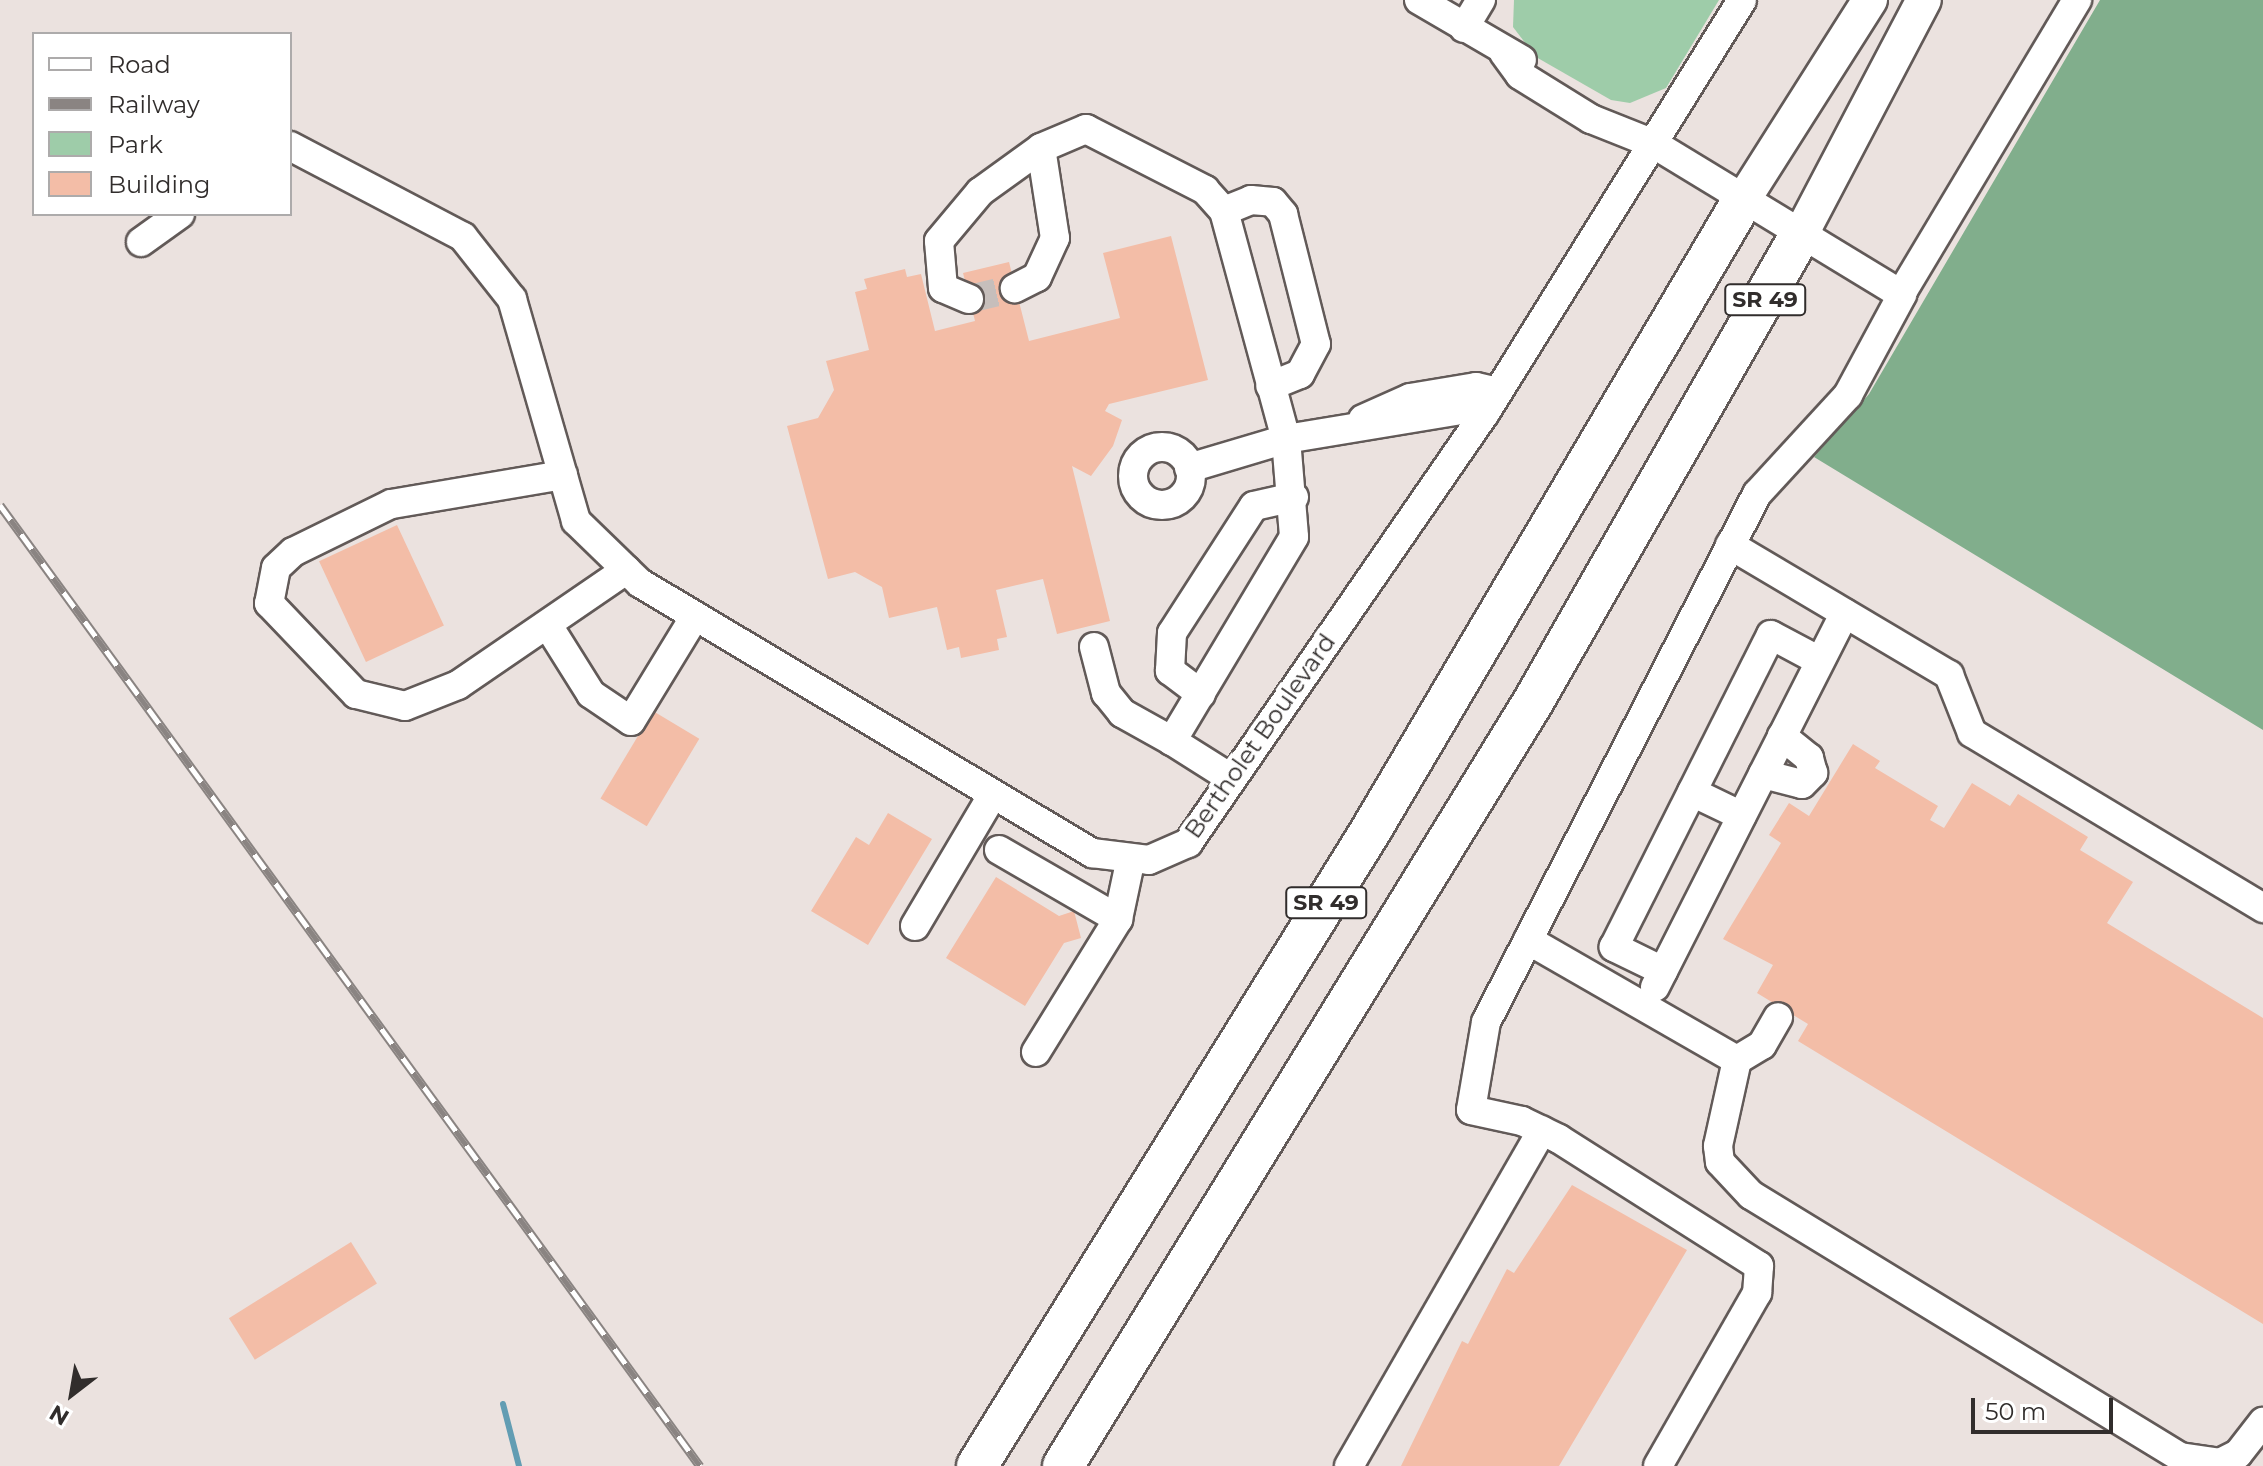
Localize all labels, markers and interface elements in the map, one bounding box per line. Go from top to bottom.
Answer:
legend [32,32,292,216]
text: Road [108,50,171,79]
text: Railway [108,90,200,119]
text: Park [108,130,163,159]
text: Building [108,170,211,199]
road number: SR 49 [1723,282,1807,318]
street label: Bertholet Boulevard [1179,628,1341,844]
road number: SR 49 [1284,885,1368,921]
north arrow [32,1354,112,1434]
scale bar [1975,1382,2117,1432]
text: 50 m [1985,1397,2046,1426]
text: N [45,1399,74,1431]

